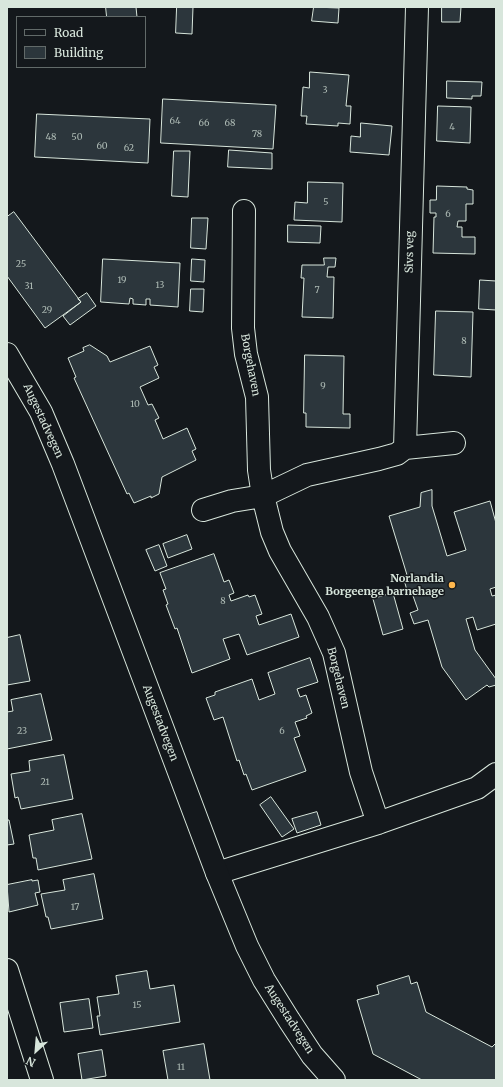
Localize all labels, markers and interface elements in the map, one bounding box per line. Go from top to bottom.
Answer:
legend [16,16,146,68]
text: Road [54,25,83,40]
text: Building [54,45,103,60]
house number: 3 [322,85,328,95]
house number: 64 [170,116,180,126]
house number: 66 [199,118,209,128]
house number: 68 [225,118,235,128]
house number: 4 [449,122,455,132]
house number: 78 [252,129,262,139]
house number: 48 [46,132,56,142]
house number: 50 [72,132,82,142]
house number: 60 [96,141,108,151]
house number: 62 [124,143,134,153]
house number: 5 [323,197,329,207]
house number: 6 [445,209,451,219]
street label: Sivs veg [403,231,417,273]
house number: 25 [16,259,26,269]
house number: 19 [117,275,127,285]
house number: 13 [156,280,164,290]
house number: 31 [25,281,33,291]
house number: 7 [314,285,320,295]
house number: 29 [42,305,52,315]
street label: Borgehaven [237,333,263,397]
house number: 8 [461,336,467,346]
house number: 9 [320,381,326,391]
street label: Augestadvegen [20,382,66,460]
house number: 10 [130,399,140,409]
place label: Norlandia Borgeenga barnehage [325,572,444,598]
marker: Norlandia Borgeenga barnehage [447,580,457,590]
house number: 8 [220,596,226,606]
street label: Borgehaven [324,646,352,710]
street label: Augestadvegen [139,683,181,763]
house number: 23 [17,726,27,736]
house number: 6 [279,726,285,736]
house number: 21 [40,777,50,787]
house number: 17 [71,902,79,912]
street label: Augestadvegen [262,982,316,1056]
house number: 15 [132,1000,142,1010]
north arrow [16,1031,56,1071]
text: N [24,1054,38,1070]
house number: 11 [177,1062,185,1072]

